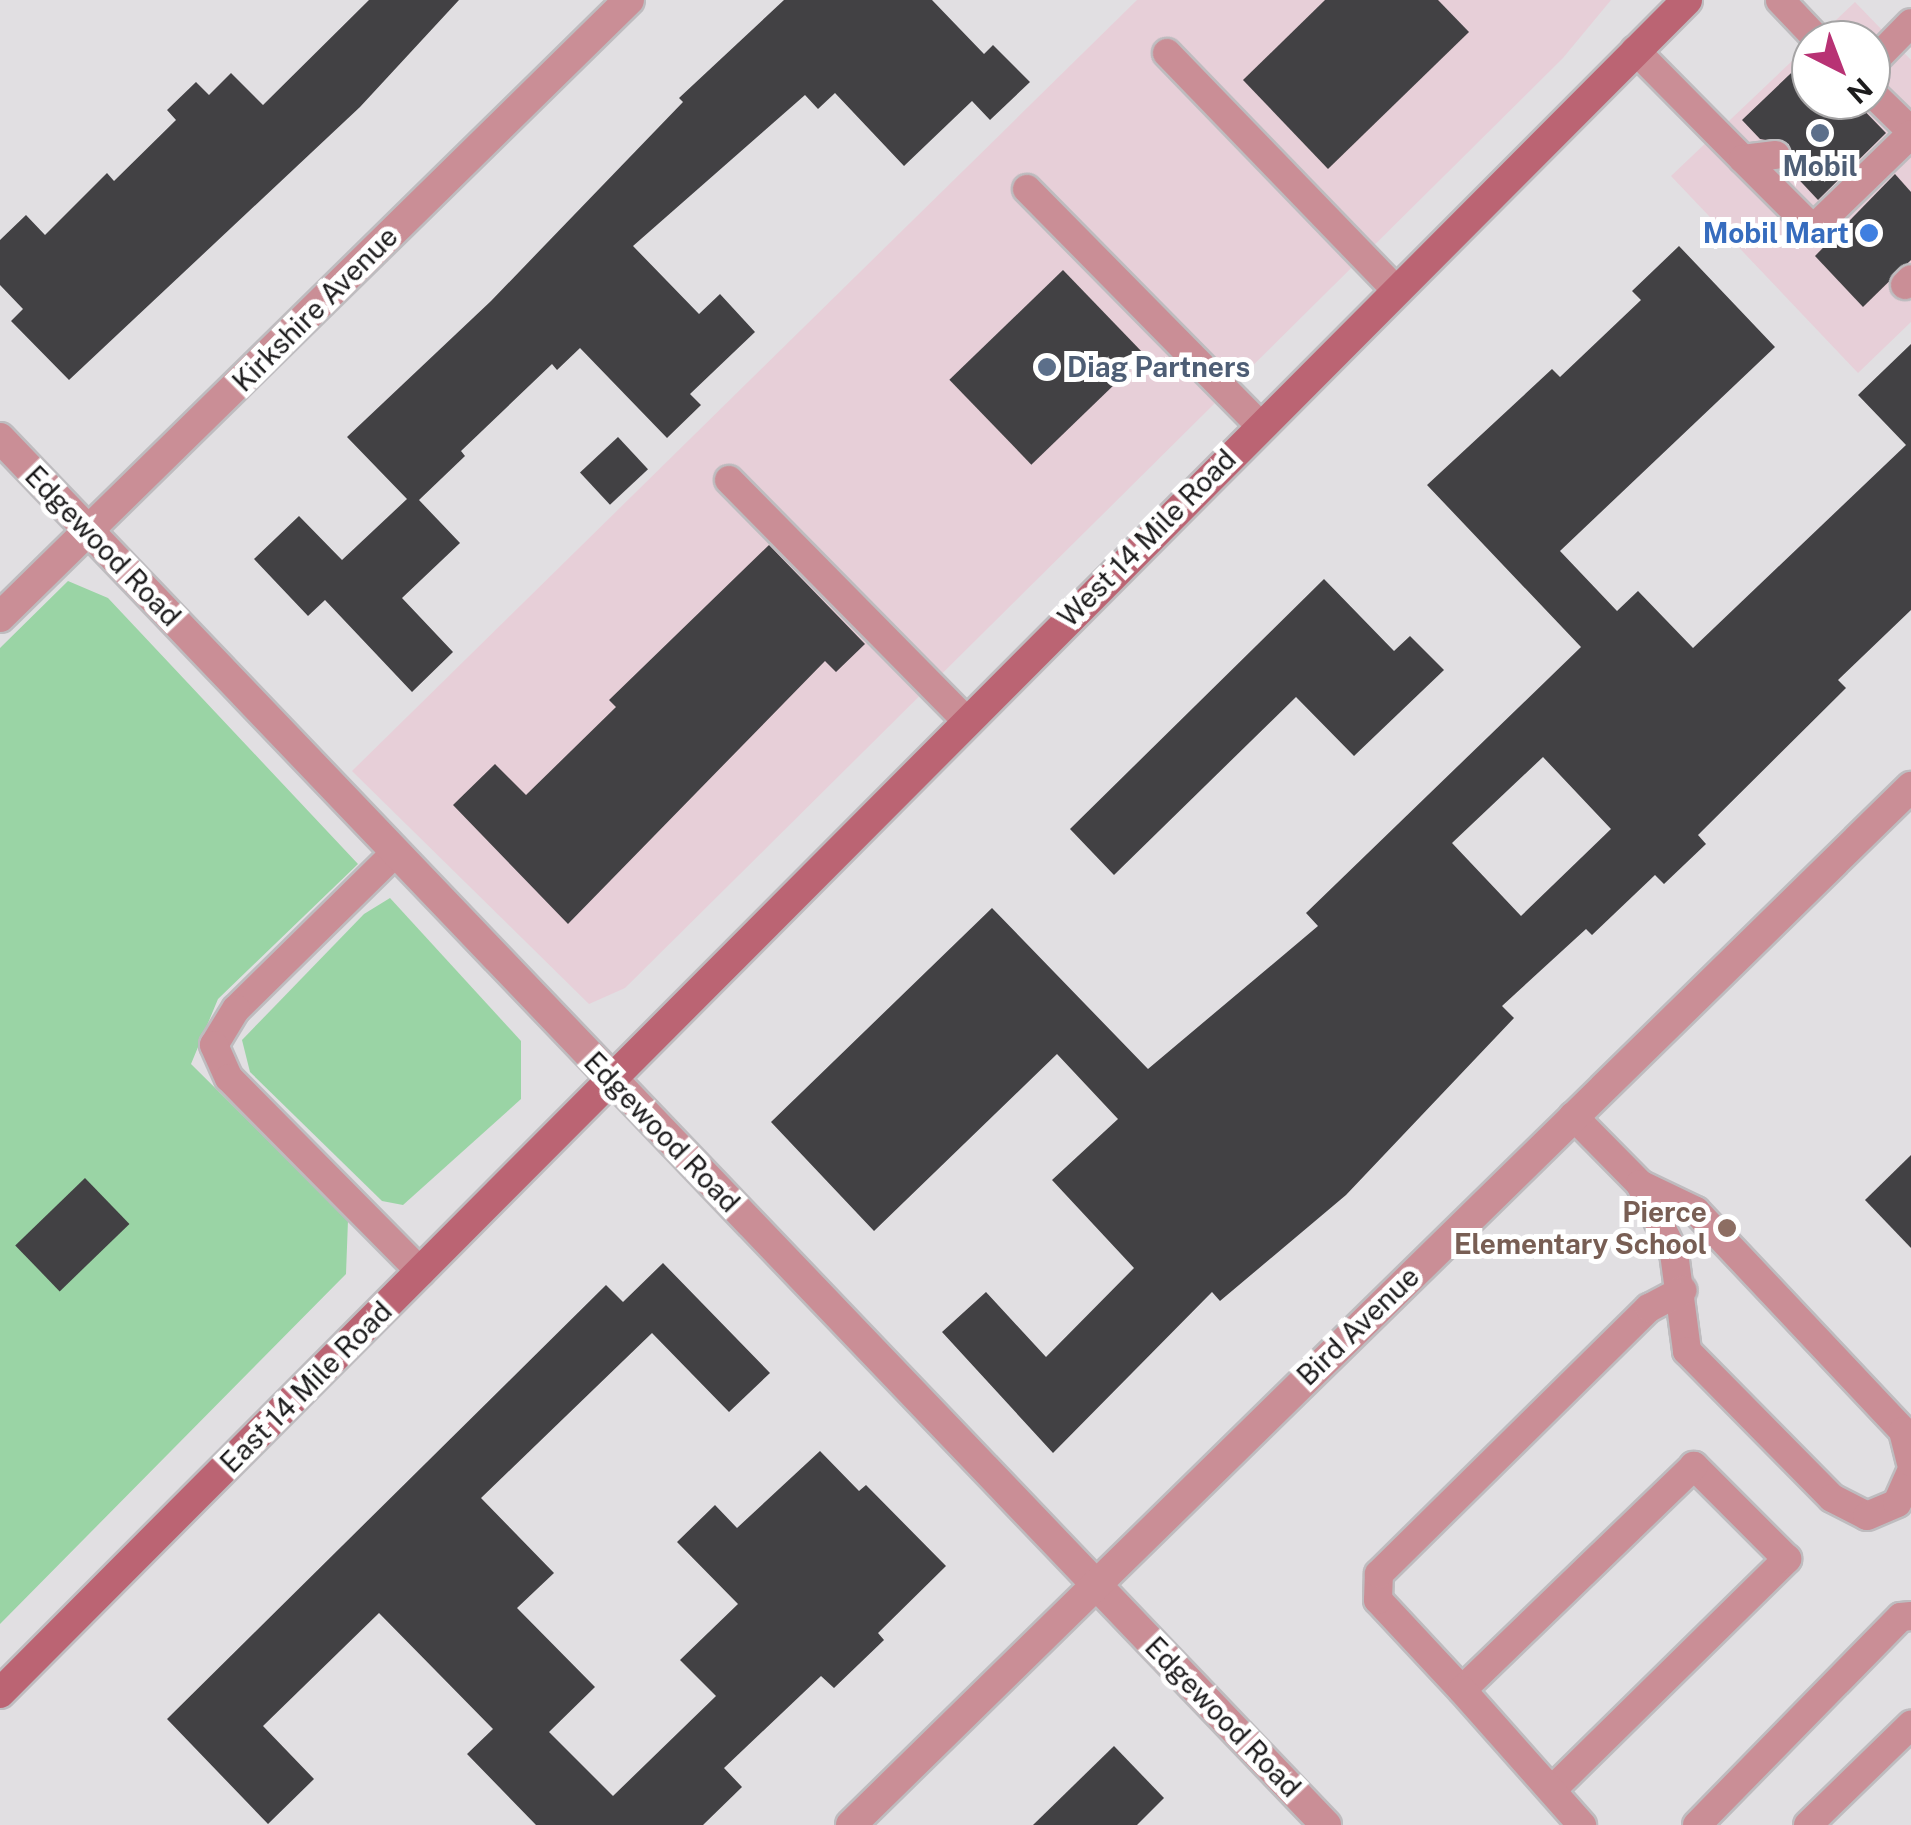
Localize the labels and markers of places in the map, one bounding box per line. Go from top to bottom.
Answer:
marker: Mobil [1809,122,1831,144]
place label: Mobil [1782,149,1858,183]
place label: Mobil Mart [1703,216,1849,250]
marker: Mobil Mart [1858,222,1880,244]
place label: Diag Partners [1067,350,1250,384]
marker: Diag Partners [1036,356,1058,378]
place label: Pierce Elementary School [1454,1195,1707,1261]
marker: Pierce Elementary School [1716,1217,1738,1239]

